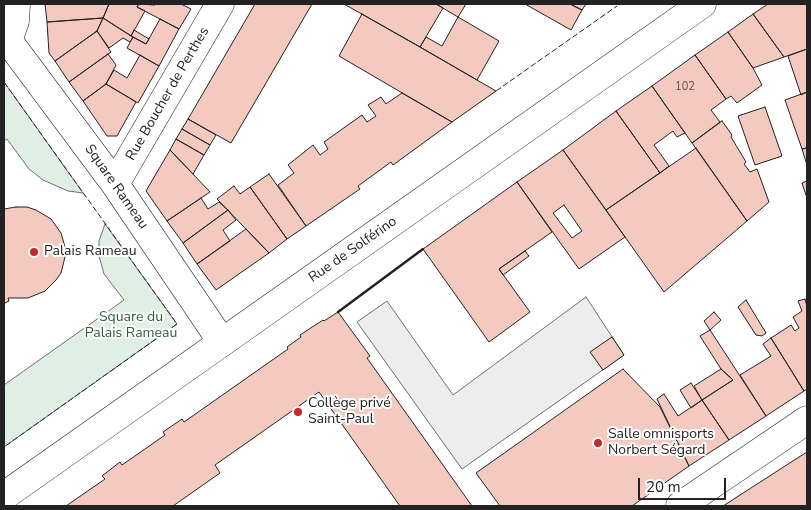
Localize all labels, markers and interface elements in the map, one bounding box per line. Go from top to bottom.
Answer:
street label: Rue Boucher de Perthes [123,24,213,164]
house number: 102 [675,80,695,94]
street label: Square Rameau [81,141,151,233]
street label: Rue de Solférino [306,213,400,287]
place label: Palais Rameau [44,244,137,260]
marker: Palais Rameau [28,246,40,258]
park label: Square du Palais Rameau [85,310,177,342]
place label: Collège privé Saint-Paul [308,396,391,428]
marker: Collège privé Saint-Paul [292,406,304,418]
place label: Salle omnisports Norbert Ségard [608,427,714,460]
marker: Salle omnisports Norbert Ségard [592,437,604,449]
scale bar [641,468,728,500]
text: 20 m [646,477,681,497]

